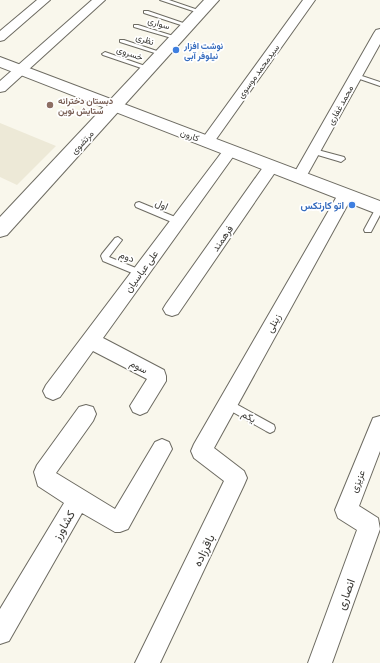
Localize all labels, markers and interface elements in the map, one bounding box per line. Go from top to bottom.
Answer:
street label: سواری [146,14,171,33]
street label: نظری [134,31,156,48]
place label: نوشت افزار نیلوفر آبی [183,40,223,62]
street label: سیدمحمد موسوی [235,42,282,101]
street label: خسروی [115,43,145,64]
marker: نوشت افزار نیلوفر آبی [171,45,181,55]
street label: محمد غفاری [325,83,356,127]
place label: دبستان دخترانه ستایش نوین [58,95,114,117]
marker: دبستان دخترانه ستایش نوین [45,100,55,110]
street label: کارون [179,126,201,145]
street label: مرتضوی [68,128,97,157]
street label: اول [153,196,170,213]
place label: اتو کارتکس [301,199,344,212]
marker: اتو کارتکس [347,200,357,210]
street label: فرهمند [209,222,236,254]
street label: دوم [117,248,136,265]
street label: علی عباسیان [122,248,161,295]
street label: زینلی [263,312,284,335]
street label: سوم [128,357,150,376]
street label: یکم [239,407,258,426]
street label: عزیزی [347,468,368,494]
street label: کشاورز [48,508,79,544]
street label: باقرزاده [189,532,219,569]
street label: انصاری [333,576,359,612]

